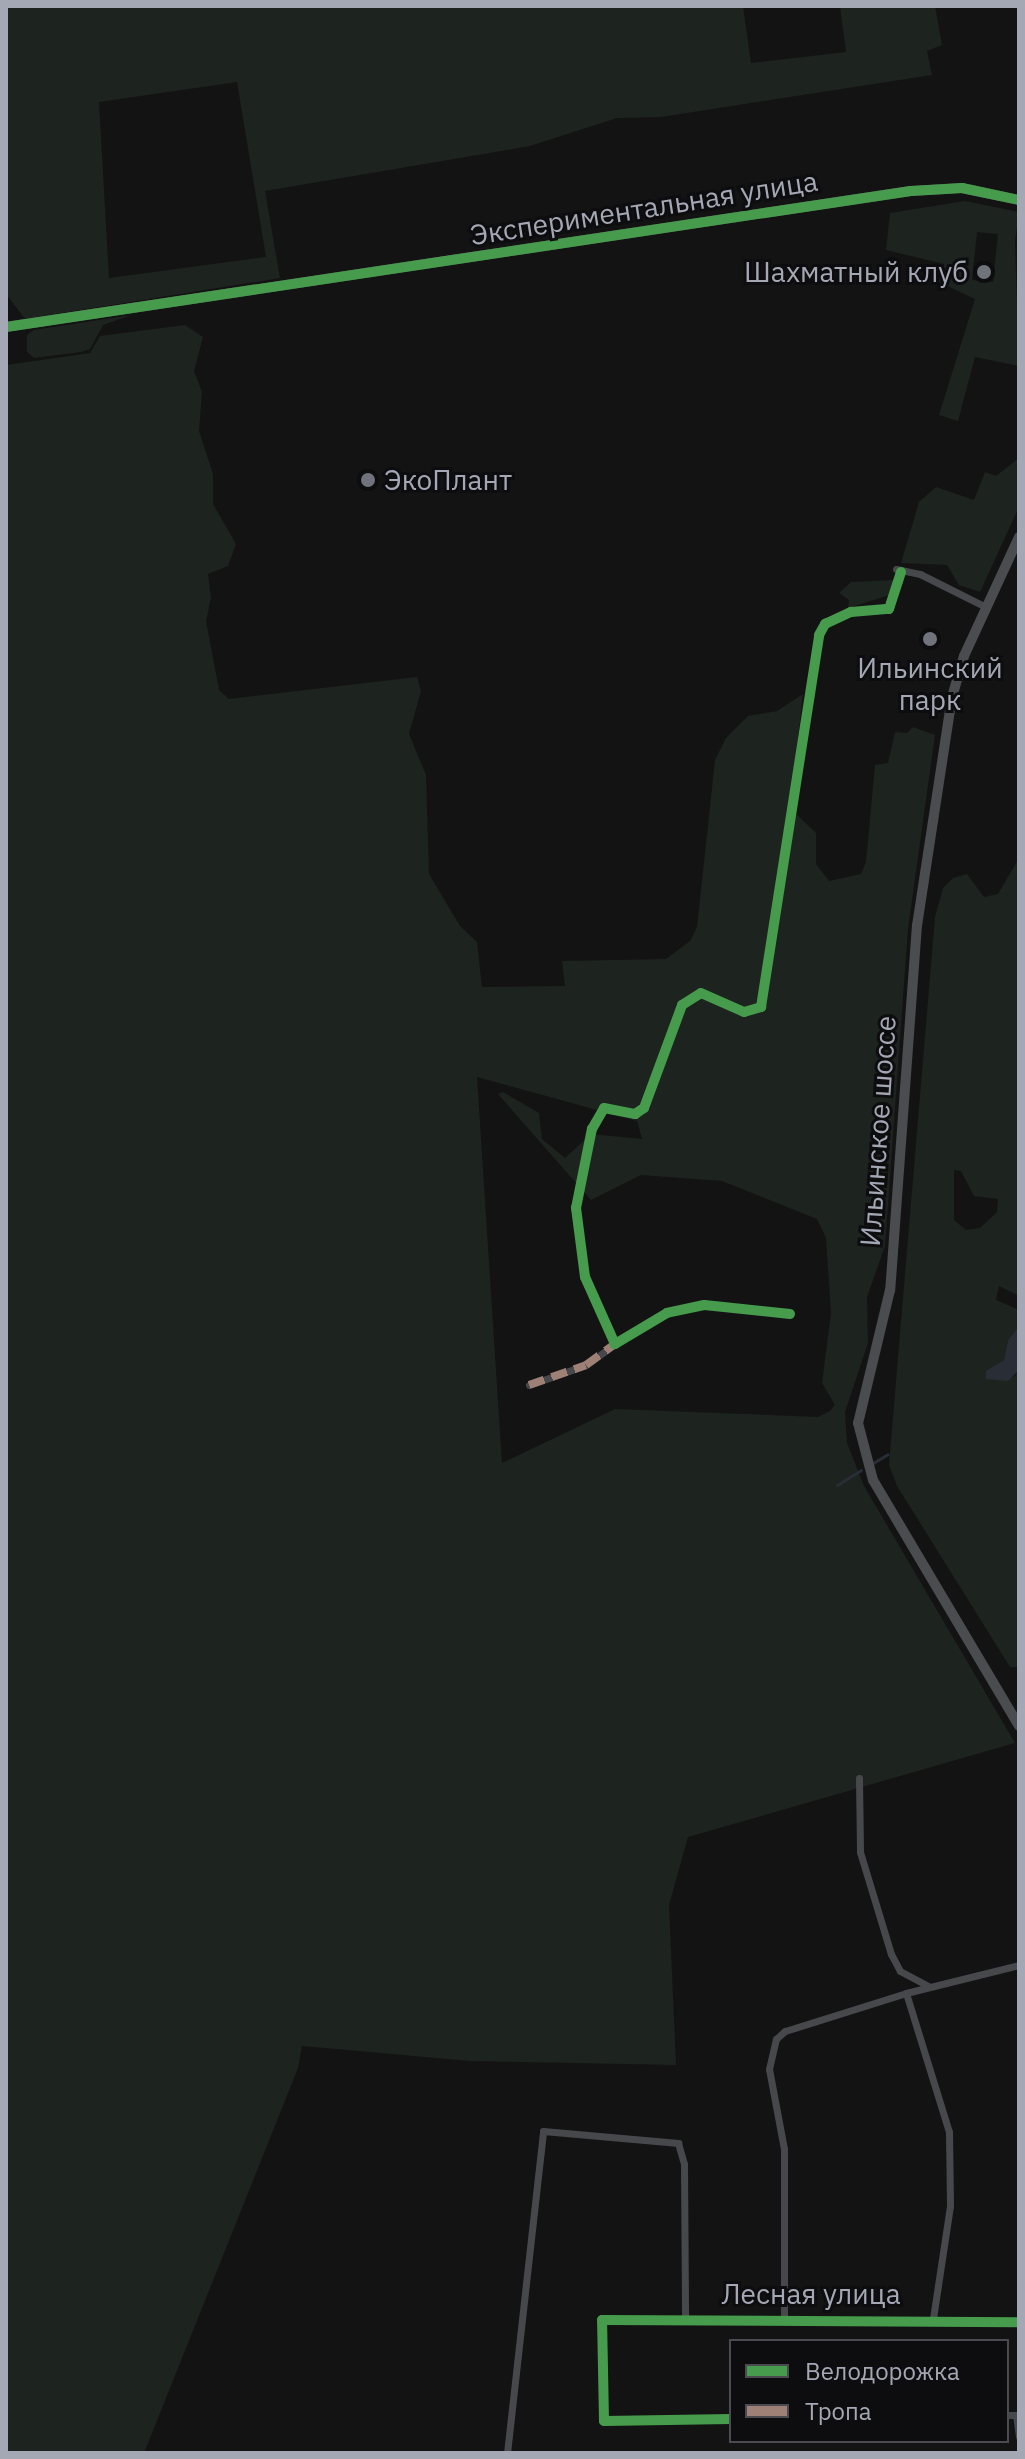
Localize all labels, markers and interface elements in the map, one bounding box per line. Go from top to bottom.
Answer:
street label: Экспериментальная улица [468,164,820,252]
place label: Шахматный клуб [744,255,968,289]
marker: Шахматный клуб [975,263,993,281]
place label: ЭкоПлант [384,463,512,497]
marker: ЭкоПлант [359,471,377,489]
marker: Ильинский парк [921,630,939,648]
place label: Ильинский парк [857,651,1003,717]
street label: Ильинское шоссе [853,1015,903,1247]
street label: Лесная улица [721,2277,901,2311]
legend [729,2339,1009,2443]
text: Велодорожка [805,2355,960,2387]
text: Тропа [805,2395,872,2427]

